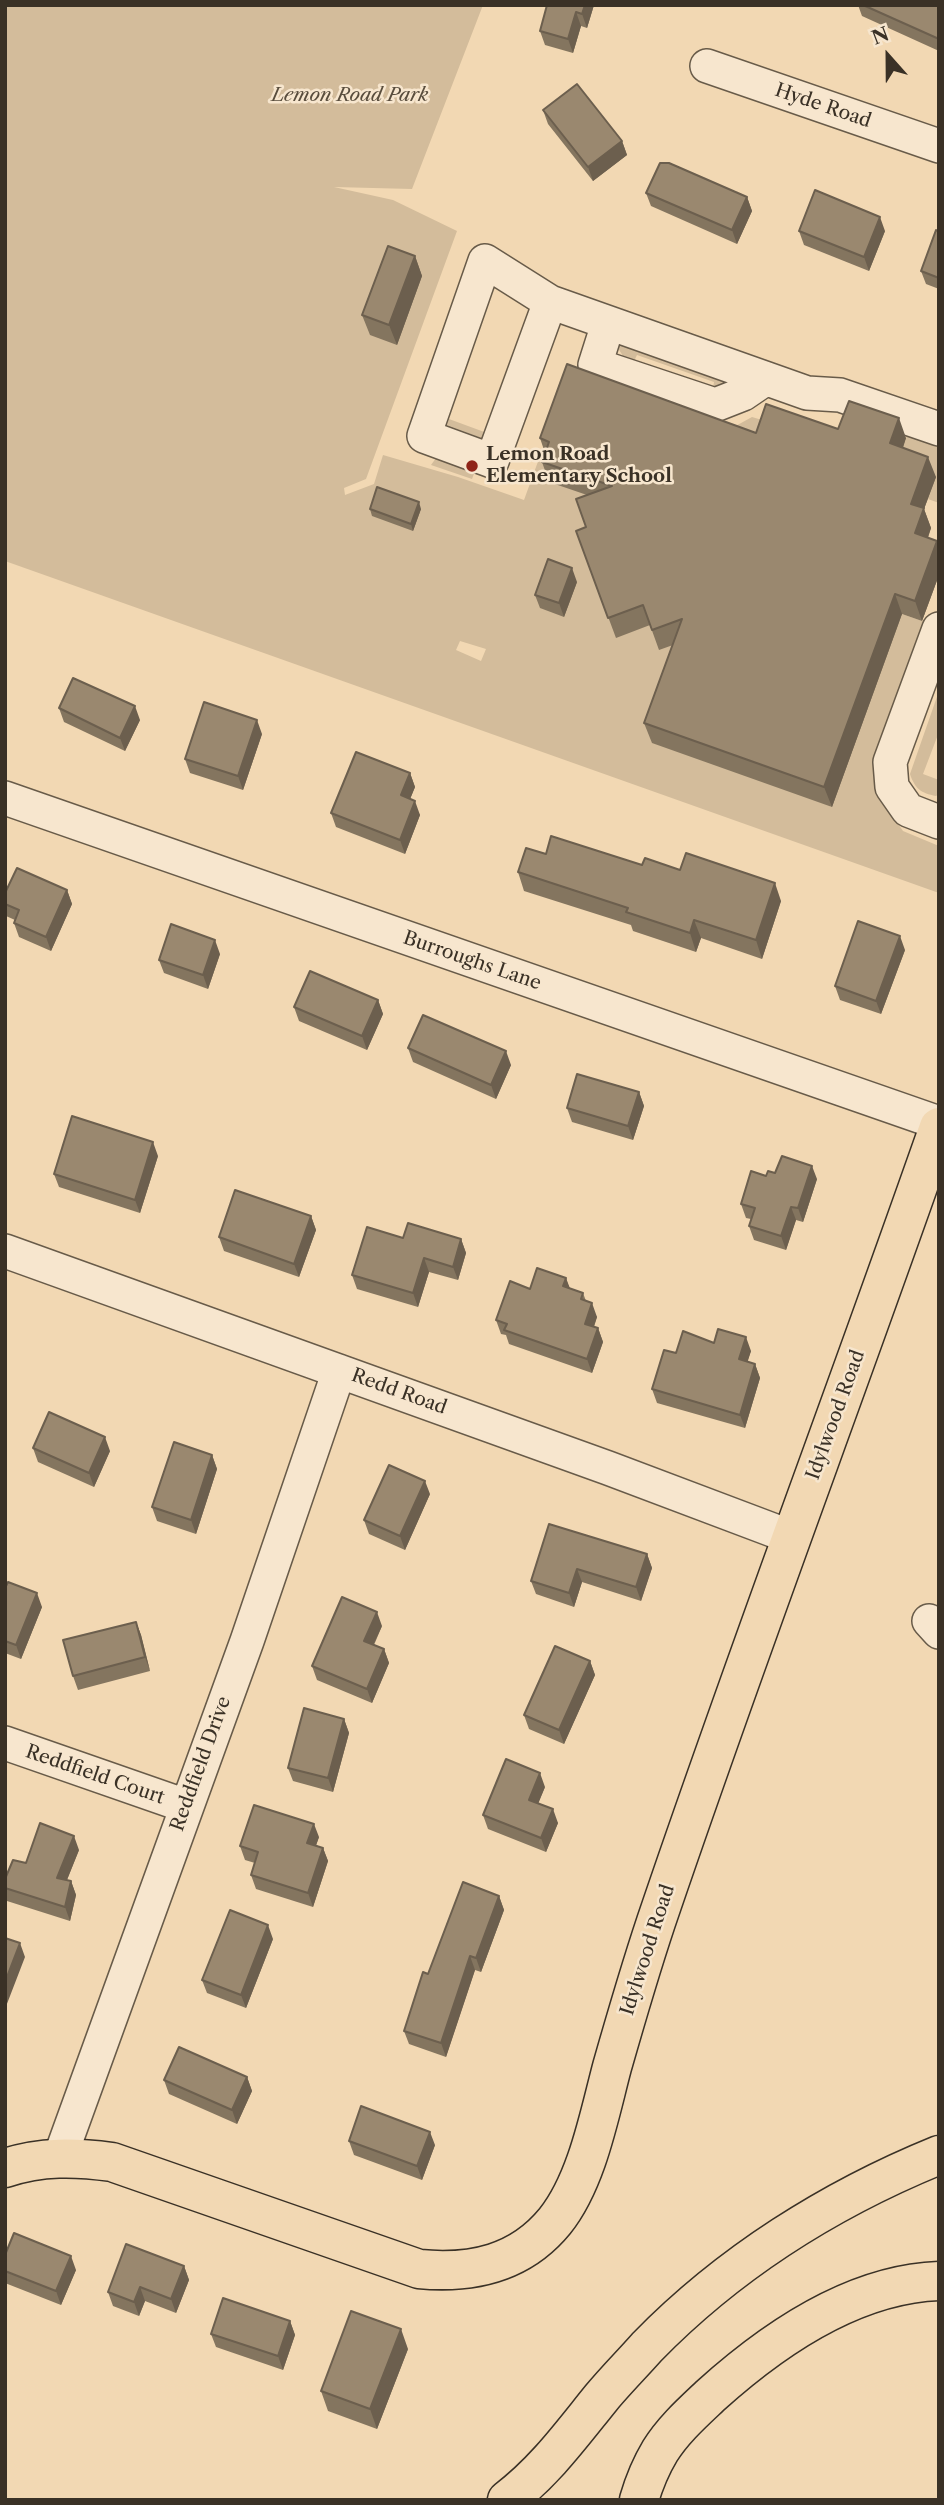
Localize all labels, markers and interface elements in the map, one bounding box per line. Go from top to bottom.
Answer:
north arrow [853,21,923,91]
text: N [868,22,892,50]
street label: Hyde Road [772,79,874,133]
park label: Lemon Road Park [272,85,428,107]
place label: Lemon Road Elementary School [486,444,672,488]
marker: Lemon Road Elementary School [464,458,480,474]
street label: Burroughs Lane [400,927,544,995]
street label: Idylwood Road [802,1347,870,1483]
street label: Redd Road [348,1364,450,1420]
street label: Reddfield Drive [166,1693,236,1835]
street label: Reddfield Court [23,1741,167,1809]
street label: Idylwood Road [616,1882,680,2018]

